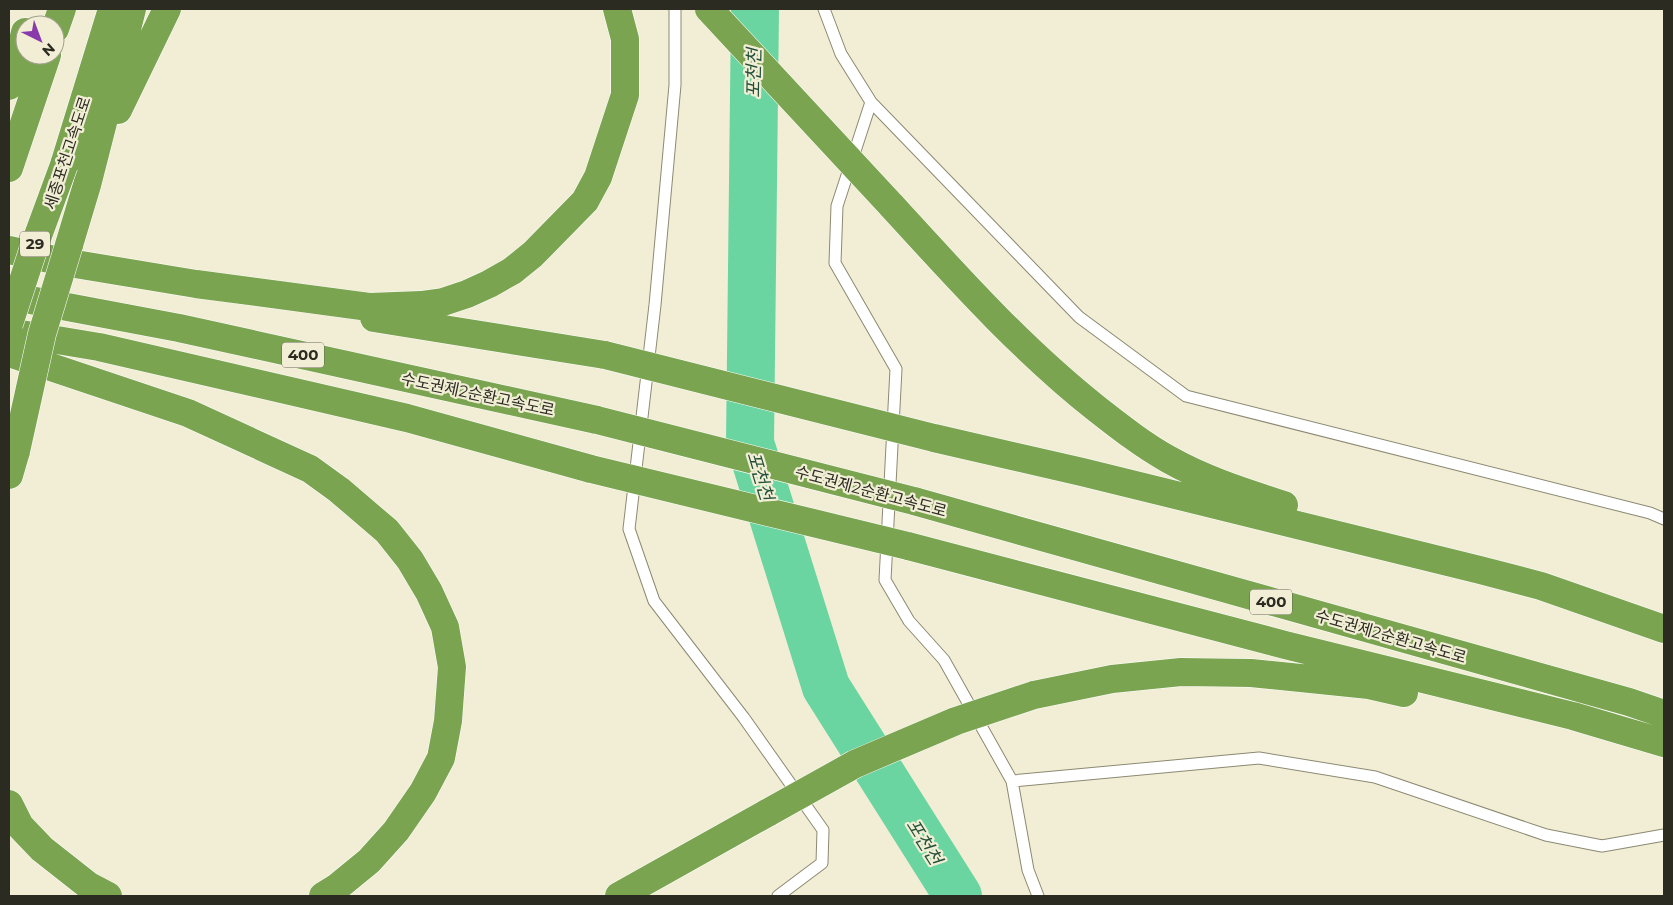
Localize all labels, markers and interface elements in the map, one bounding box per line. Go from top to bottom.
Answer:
north arrow [15,15,65,65]
text: N [38,39,59,60]
water label: 포천천 [743,46,765,98]
street label: 세종포천고속도로 [40,94,95,212]
road number: 29 [20,232,50,256]
road number: 400 [282,342,324,368]
street label: 수도권제2순환고속도로 [399,369,557,420]
water label: 포천천 [742,449,778,505]
street label: 수도권제2순환고속도로 [793,462,949,521]
road number: 400 [1250,590,1292,614]
street label: 수도권제2순환고속도로 [1313,606,1469,667]
water label: 포천천 [902,815,948,871]

